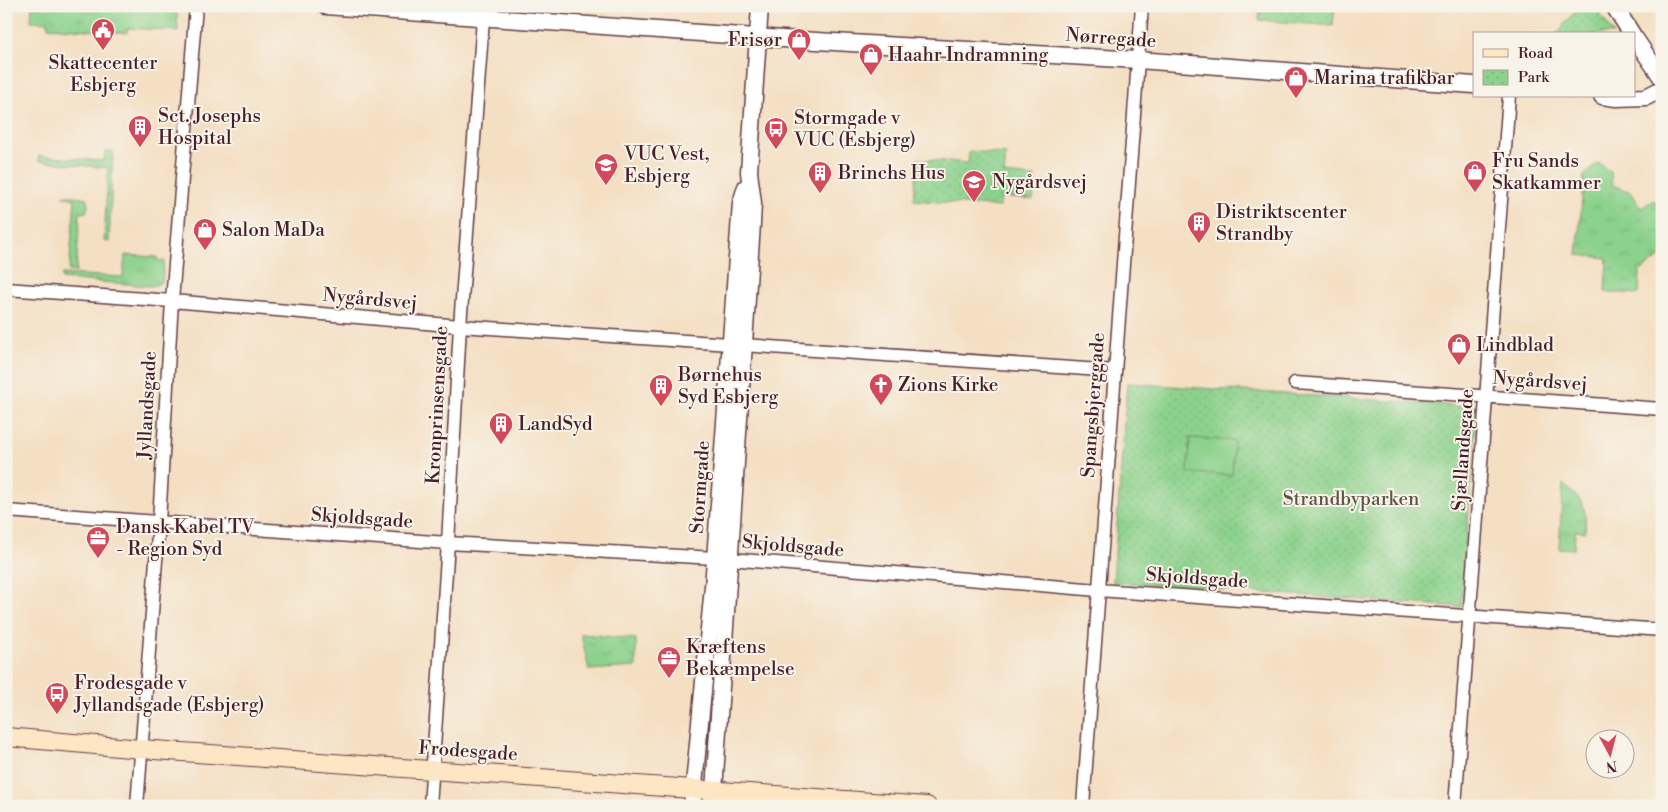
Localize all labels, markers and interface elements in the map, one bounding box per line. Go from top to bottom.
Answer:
public building icon: Skattecenter Esbjerg [90,17,116,51]
street label: Nørregade [1065,23,1157,53]
shop icon: Frisør [786,27,812,61]
place label: Frisør [728,28,782,52]
legend [1473,32,1636,98]
shop icon: Haahr Indramning [858,42,884,76]
place label: Haahr Indramning [888,43,1049,67]
text: Road [1518,44,1553,63]
place label: Skattecenter Esbjerg [49,51,157,97]
shop icon: Marina trafikbar [1283,65,1309,99]
place label: Marina trafikbar [1314,66,1455,90]
text: Park [1518,68,1550,87]
place label: Sct. Josephs Hospital [158,104,261,150]
place label: Stormgade v VUC (Esbjerg) [793,106,916,152]
building icon: Sct. Josephs Hospital [127,114,153,148]
bus stop icon: Stormgade v VUC (Esbjerg) [763,116,789,150]
place label: VUC Vest, Esbjerg [623,142,709,188]
place label: Fru Sands Skatkammer [1492,149,1601,195]
school or university icon: VUC Vest, Esbjerg [593,152,619,186]
shop icon: Fru Sands Skatkammer [1462,159,1488,193]
building icon: Brinchs Hus [807,160,833,194]
place label: Brinchs Hus [837,161,945,185]
school or university icon: Nygårdsvej [961,169,987,203]
place label: Nygårdsvej [992,170,1087,194]
place label: Distriktscenter Strandby [1216,200,1347,246]
building icon: Distriktscenter Strandby [1186,210,1212,244]
shop icon: Salon MaDa [192,217,218,251]
place label: Salon MaDa [222,218,325,242]
street label: Nygårdsvej [322,283,418,315]
street label: Kronprinsensgade [421,325,453,485]
street label: Spangsbjerggade [1076,332,1110,478]
shop icon: Lindblad [1446,332,1472,366]
place label: Lindblad [1476,333,1554,357]
street label: Jyllandsgade [132,350,162,461]
place label: Børnehus Syd Esbjerg [677,363,778,409]
street label: Nygårdsvej [1492,366,1588,396]
church icon: Zions Kirke [868,372,894,406]
building icon: Børnehus Syd Esbjerg [648,373,674,407]
place label: Zions Kirke [898,373,998,397]
street label: Sjællandsgade [1447,388,1479,512]
building icon: LandSyd [488,411,514,445]
place label: LandSyd [518,412,593,436]
street label: Stormgade [685,440,715,534]
park label: Strandbyparken [1283,487,1419,511]
street label: Skjoldsgade [310,502,414,534]
place label: Dansk Kabel TV - Region Syd [116,515,255,561]
office icon: Dansk Kabel TV - Region Syd [85,525,111,559]
street label: Skjoldsgade [741,530,845,562]
street label: Skjoldsgade [1145,562,1249,594]
place label: Kræftens Bekæmpelse [685,635,795,681]
office icon: Kræftens Bekæmpelse [656,645,682,679]
place label: Frodesgade v Jyllandsgade (Esbjerg) [73,671,264,717]
bus stop icon: Frodesgade v Jyllandsgade (Esbjerg) [44,681,70,715]
north arrow [1586,730,1636,780]
street label: Frodesgade [418,736,518,766]
text: N [1605,756,1618,776]

